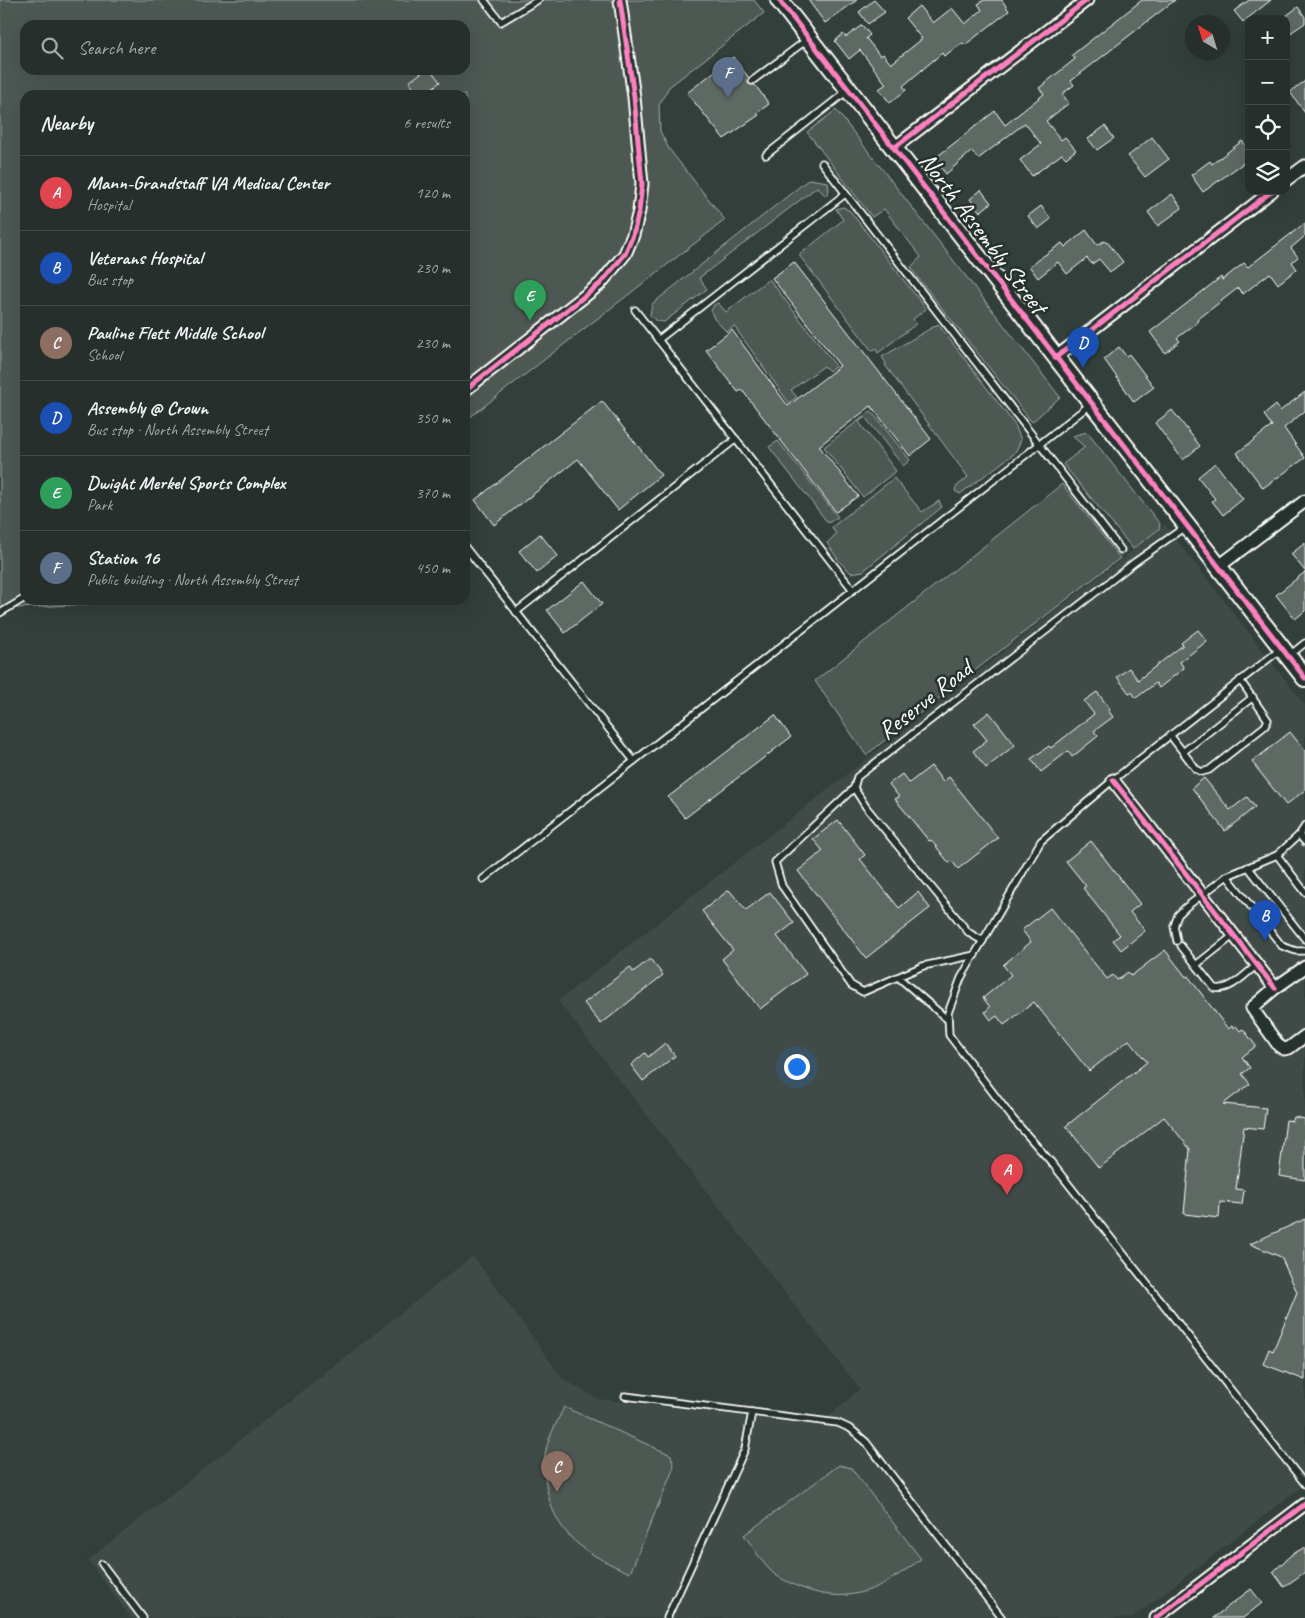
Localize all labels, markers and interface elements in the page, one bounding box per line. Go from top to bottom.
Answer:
north arrow [1185,15,1230,60]
map controls [1245,15,1290,195]
button: + [1245,15,1290,60]
search box [20,20,470,75]
icon: search [38,34,66,62]
text: Search here [78,36,155,60]
pin: F [712,57,744,98]
button: − [1245,60,1290,105]
button: locate [1245,105,1290,150]
text: Nearby [40,110,93,136]
text: 6 results [403,113,450,133]
street label: North Assembly Street [912,146,1056,323]
button: layers [1245,150,1290,195]
text: Mann-Grandstaff VA Medical Center [87,171,329,195]
text: A [52,183,60,203]
text: 120 m [416,183,450,203]
text: Hospital [87,195,131,215]
text: Veterans Hospital [87,246,202,270]
text: B [52,258,60,278]
text: 230 m [416,258,450,278]
text: Bus stop [87,270,133,290]
pin: E [514,280,546,321]
text: Pauline Flett Middle School [87,321,263,345]
pin: D [1067,327,1099,368]
text: C [52,333,60,353]
text: 230 m [416,333,450,353]
text: School [87,345,121,365]
text: Assembly @ Crown [87,396,208,420]
text: D [51,408,61,428]
text: 350 m [416,408,450,428]
text: Bus stop · North Assembly Street [87,420,268,440]
text: Dwight Merkel Sports Complex [87,471,285,495]
text: E [52,483,60,503]
text: 370 m [416,483,450,503]
text: Park [87,495,112,515]
text: Station 16 [87,546,159,570]
text: F [52,558,60,578]
text: 450 m [416,558,450,578]
text: Public building · North Assembly Street [87,570,298,590]
street label: Reserve Road [871,651,982,747]
pin: B [1249,900,1281,941]
your location [784,1054,810,1080]
pin: A [991,1154,1023,1195]
pin: C [541,1451,573,1492]

